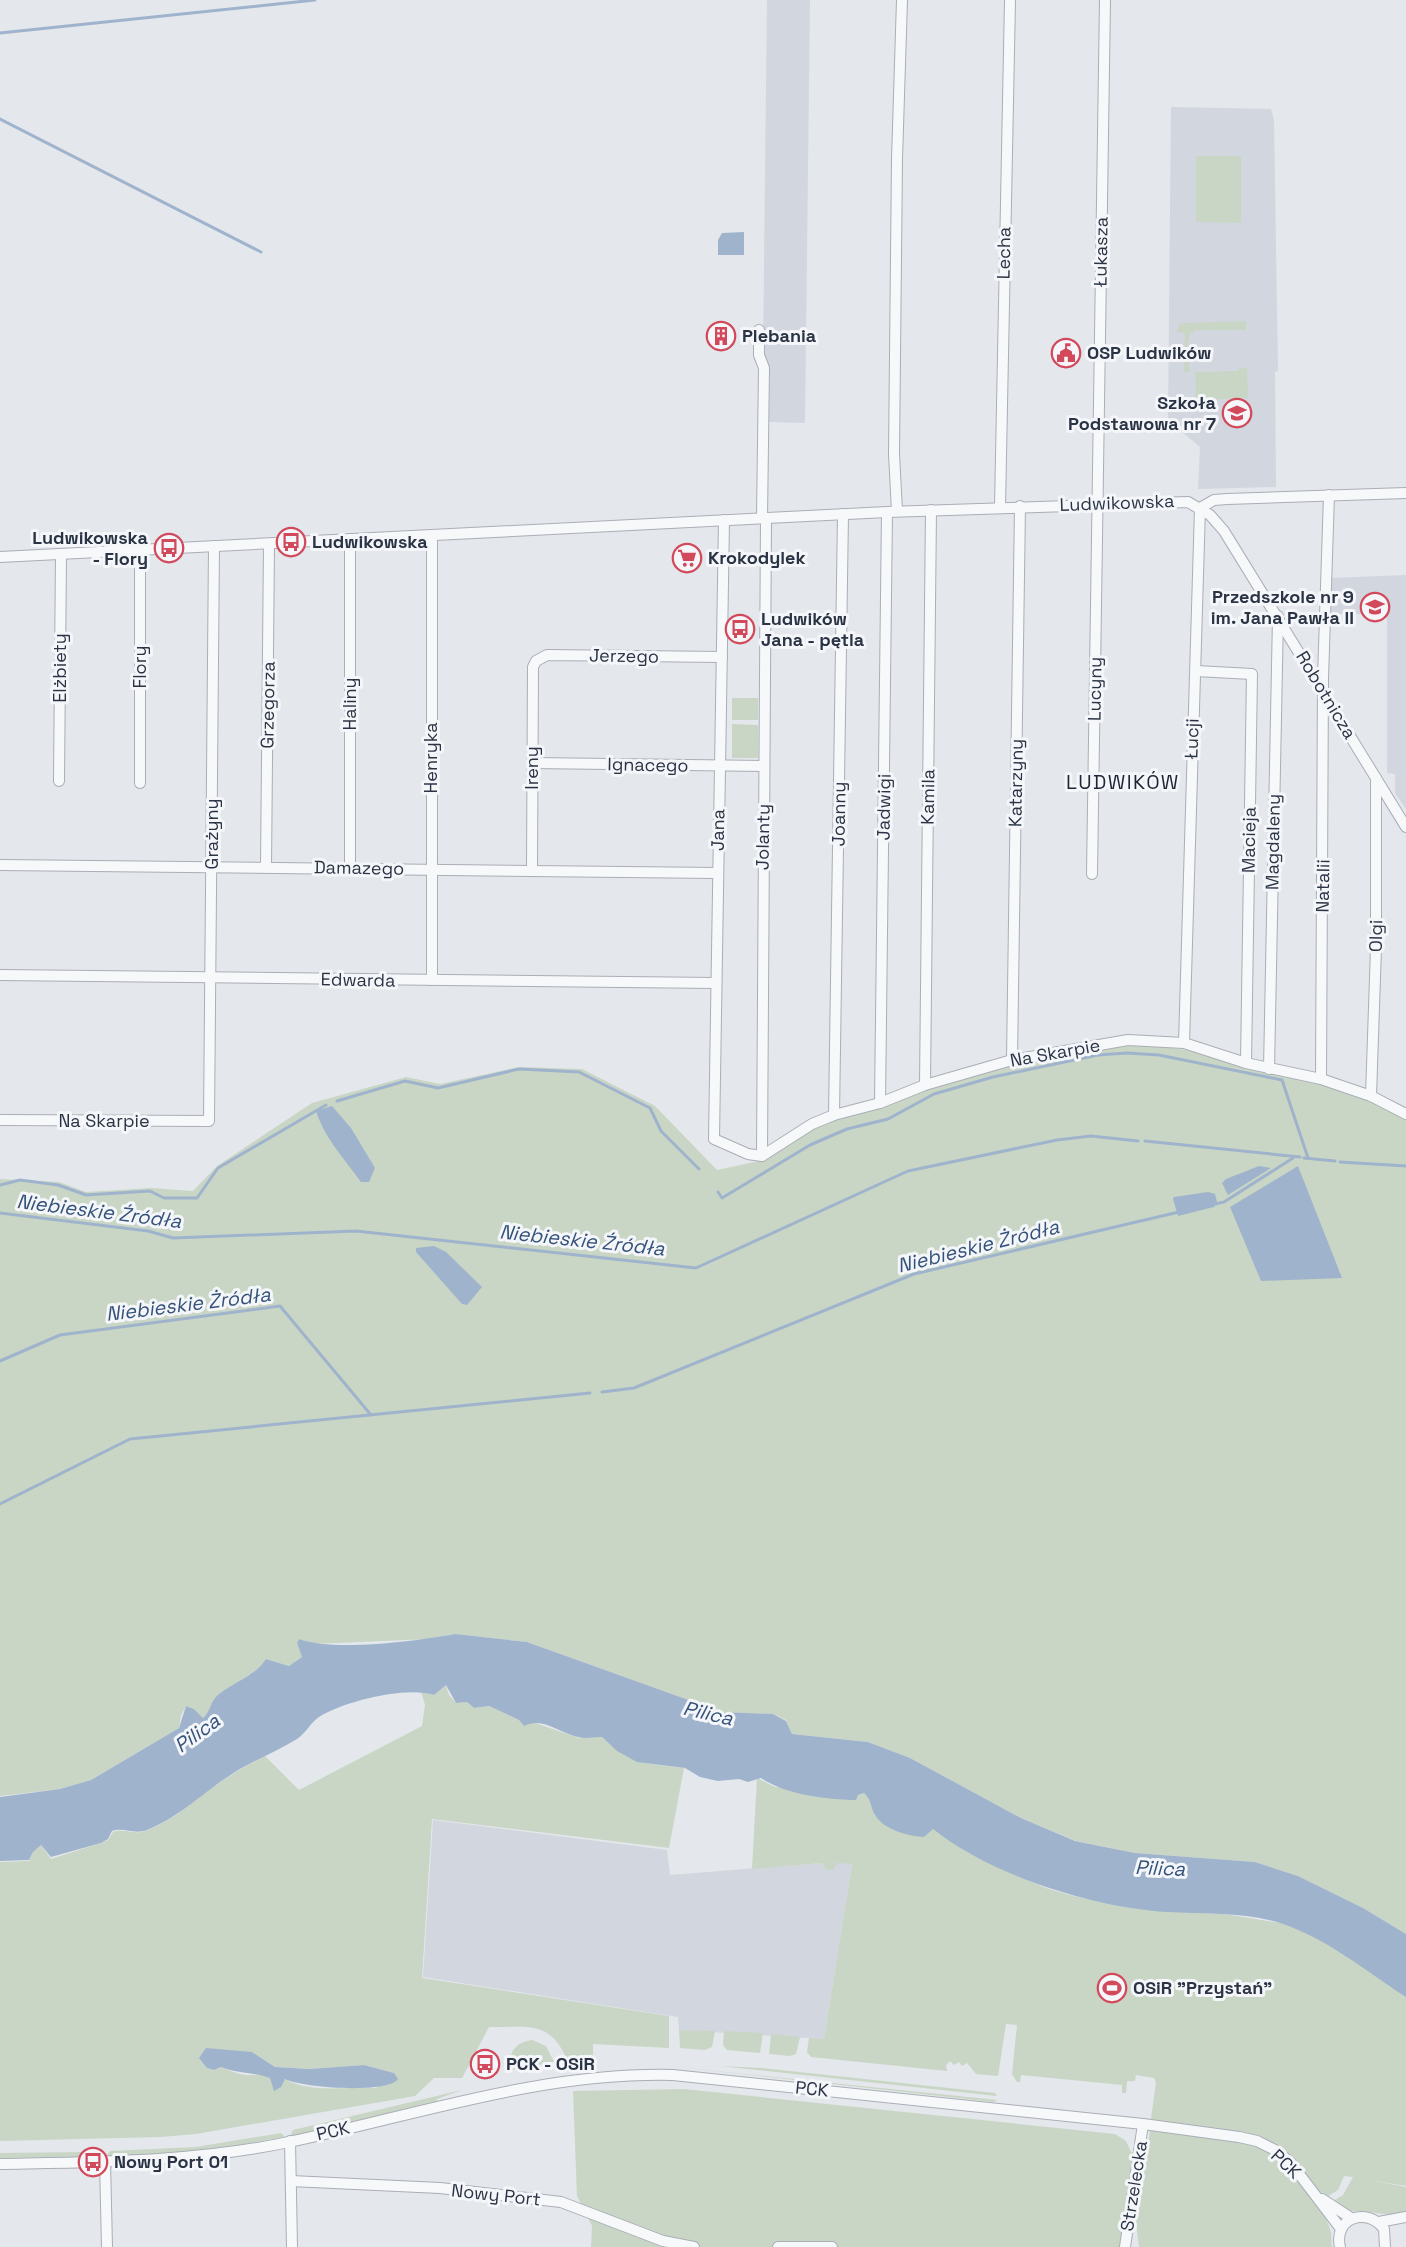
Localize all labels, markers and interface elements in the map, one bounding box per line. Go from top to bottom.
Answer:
street label: Łukasza [1088,216,1113,288]
street label: Lecha [992,227,1015,279]
building icon: Plebania [705,320,737,352]
place label: Plebania [742,324,817,347]
public building icon: OSP Ludwików [1050,337,1082,369]
place label: OSP Ludwików [1087,341,1211,364]
place label: Szkoła Podstawowa nr 7 [1068,391,1217,435]
school or university icon: Szkoła Podstawowa nr 7 [1221,397,1253,429]
street label: Ludwikowska [1059,489,1175,516]
place label: Ludwikowska - Flory [32,526,149,570]
bus stop icon: Ludwikowska [275,526,307,558]
place label: Ludwikowska [312,530,428,553]
bus stop icon: Ludwikowska - Flory [153,532,185,564]
supermarket icon: Krokodylek [671,542,703,574]
place label: Krokodylek [708,546,806,569]
place label: Przedszkole nr 9 im. Jana Pawła II [1211,585,1354,629]
school or university icon: Przedszkole nr 9 im. Jana Pawła II [1359,591,1391,623]
place label: Ludwików Jana - pętla [761,607,865,651]
bus stop icon: Ludwików Jana - pętla [724,613,756,645]
street label: Elżbiety [48,633,71,703]
street label: Jerzego [589,643,659,668]
street label: Flory [128,645,151,689]
street label: Robotnicza [1291,647,1362,743]
street label: Lucyny [1082,657,1107,721]
street label: Grzegorza [255,661,280,749]
street label: Haliny [338,678,361,730]
street label: Łucji [1179,718,1204,760]
street label: Henryka [419,722,442,794]
street label: Katarzyny [1003,739,1028,827]
street label: Ireny [520,746,543,790]
street label: Ignacego [607,752,689,777]
street label: Kamila [916,769,939,825]
district label: LUDWIKÓW [1066,769,1180,795]
street label: Jadwigi [871,773,896,841]
street label: Joanny [826,781,851,847]
street label: Magdaleny [1260,794,1285,890]
street label: Grażyny [200,798,223,870]
street label: Jolanty [750,804,775,870]
street label: Macieja [1236,807,1261,873]
street label: Jana [706,809,729,851]
street label: Damazego [314,855,404,880]
street label: Natalii [1311,859,1334,913]
street label: Olgi [1364,920,1387,952]
street label: Edwarda [320,967,396,992]
street label: Na Skarpie [1008,1033,1102,1072]
street label: Na Skarpie [58,1109,150,1132]
water label: Niebieskie Źródła [15,1188,183,1234]
water label: Niebieskie Żródła [894,1213,1062,1279]
water label: Niebieskie Źródła [498,1218,666,1262]
water label: Niebieskie Żródła [104,1281,272,1327]
water label: Pilica [681,1695,736,1731]
water label: Pilica [169,1707,225,1758]
water label: Pilica [1134,1854,1186,1882]
sports icon: OSiR "Przystań" [1096,1972,1128,2004]
place label: OSiR "Przystań" [1133,1976,1272,1999]
bus stop icon: PCK - OSiR [469,2048,501,2080]
place label: PCK - OSiR [506,2052,595,2075]
street label: PCK [794,2075,830,2102]
street label: PCK [314,2116,352,2145]
street label: Strzelecka [1115,2139,1152,2233]
street label: PCK [1266,2144,1306,2183]
bus stop icon: Nowy Port 01 [77,2146,109,2178]
place label: Nowy Port 01 [114,2150,228,2173]
street label: Nowy Port [450,2178,542,2211]

